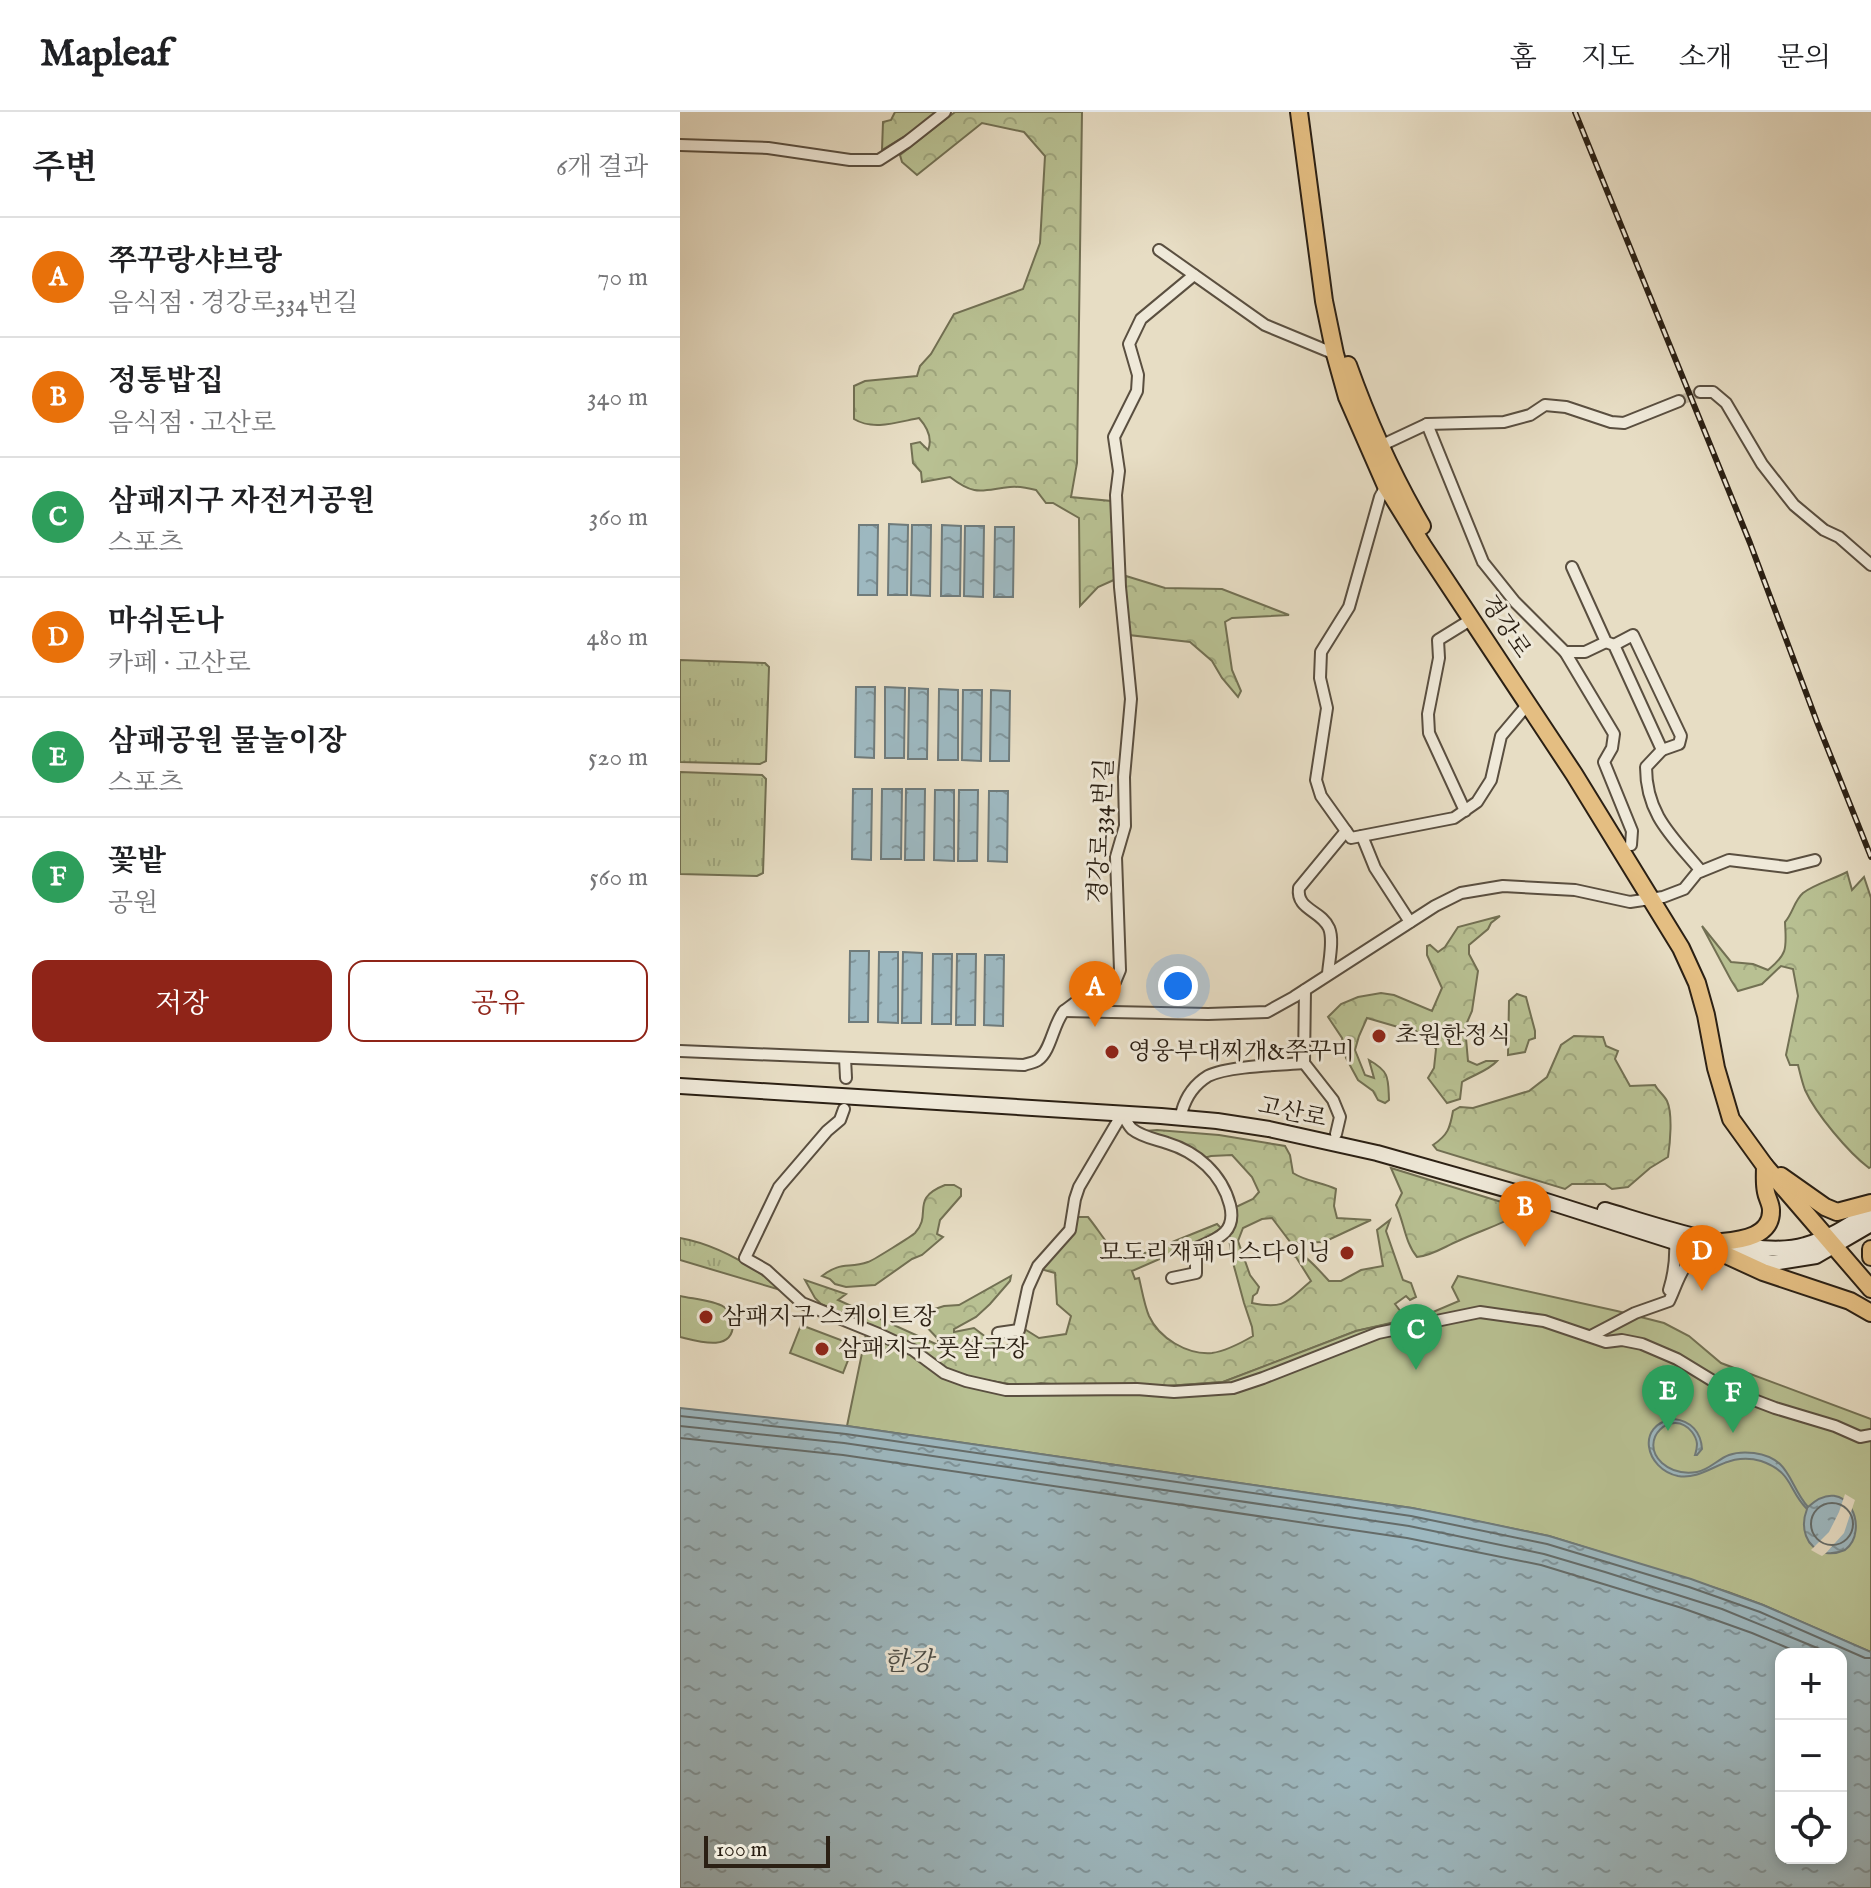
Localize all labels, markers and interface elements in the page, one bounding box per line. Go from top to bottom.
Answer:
text: Mapleaf [40,31,170,79]
text: 홈 [1510,41,1537,76]
text: 지도 [1581,41,1635,76]
text: 소개 [1679,41,1733,76]
text: 문의 [1777,41,1831,76]
text: 주변 [32,147,98,190]
text: 6개 결과 [556,151,648,184]
text: 쭈꾸랑샤브랑 [108,243,282,281]
text: A [49,261,67,294]
text: 70 m [597,261,648,294]
text: 음식점 · 경강로334번길 [108,287,358,320]
text: 정통밥집 [108,363,224,401]
text: B [49,381,67,414]
text: 340 m [587,381,648,414]
text: 음식점 · 고산로 [108,407,276,440]
text: 삼패지구 자전거공원 [108,483,375,521]
text: C [49,501,67,534]
text: 360 m [589,501,648,534]
text: 스포츠 [108,527,183,560]
street label: 경강로 [1473,589,1537,665]
text: 마쉬돈나 [108,603,224,641]
text: D [48,621,68,654]
text: 480 m [587,621,648,654]
text: 카페 · 고산로 [108,647,251,680]
text: 삼패공원 물놀이장 [108,723,346,761]
text: E [49,741,67,774]
text: 520 m [588,741,648,774]
street label: 경강로334번길 [1083,757,1121,905]
text: 스포츠 [108,767,183,800]
text: 꽃밭 [108,843,166,881]
text: F [50,861,66,894]
text: 560 m [589,861,648,894]
text: 공원 [108,887,158,920]
button: 저장 [32,960,332,1042]
button: 공유 [348,960,648,1042]
pin: A [1069,961,1121,1027]
your location [1158,966,1198,1006]
place label: 초원한정식 [1395,1021,1511,1052]
marker: 초원한정식 [1370,1027,1388,1045]
place label: 영웅부대찌개&쭈꾸미 [1128,1037,1355,1068]
marker: 영웅부대찌개&쭈꾸미 [1103,1043,1121,1061]
street label: 고산로 [1255,1091,1329,1135]
pin: B [1499,1181,1551,1247]
pin: D [1676,1225,1728,1291]
place label: 모도리재패니스다이닝 [1099,1238,1331,1269]
marker: 모도리재패니스다이닝 [1338,1244,1356,1262]
place label: 삼패지구 스케이트장 [722,1302,937,1333]
pin: C [1390,1304,1442,1370]
marker: 삼패지구 스케이트장 [697,1308,715,1326]
place label: 삼패지구 풋살구장 [838,1334,1030,1365]
marker: 삼패지구 풋살구장 [813,1340,831,1358]
pin: E [1642,1365,1694,1431]
pin: F [1707,1367,1759,1433]
water label: 한강 [883,1646,937,1679]
map controls [1775,1648,1847,1864]
button: + [1775,1648,1847,1720]
button: − [1775,1720,1847,1792]
button: locate [1775,1792,1847,1864]
scale bar [704,1832,830,1868]
text: 100 m [716,1836,768,1864]

